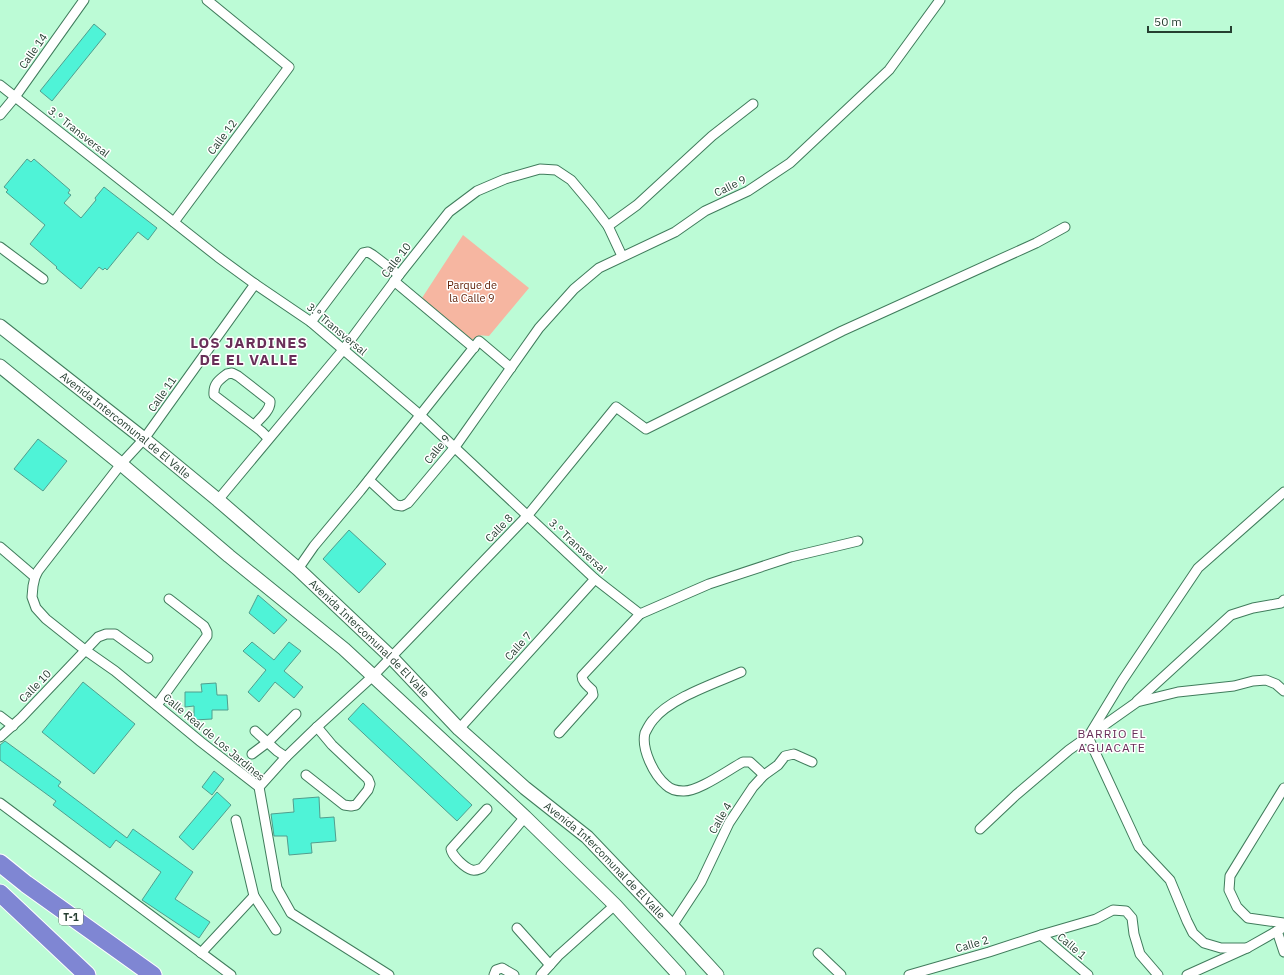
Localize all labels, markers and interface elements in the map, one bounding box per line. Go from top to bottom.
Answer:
scale bar [1148,8,1231,34]
text: 50 m [1154,14,1182,29]
street label: Calle 14 [16,30,51,72]
street label: 3.° Transversal [45,104,113,160]
street label: Calle 12 [204,117,240,157]
street label: Calle 9 [712,172,748,200]
street label: Calle 10 [378,240,414,280]
park label: Parque de la Calle 9 [447,278,497,305]
street label: 3.° Transversal [304,300,370,358]
district label: LOS JARDINES DE EL VALLE [190,333,308,369]
street label: Avenida Intercomunal de El Valle [57,369,194,482]
street label: Calle 11 [145,373,180,415]
street label: Calle 9 [421,431,453,467]
street label: Calle 8 [482,511,516,545]
street label: 3.° Transversal [546,516,610,576]
street label: Avenida Intercomunal de El Valle [306,576,432,700]
street label: Calle 7 [501,629,535,663]
street label: Calle 10 [16,667,54,705]
street label: Calle Real de Los Jardines [160,690,268,784]
district label: BARRIO EL AGUACATE [1078,726,1146,755]
street label: Avenida Intercomunal de El Valle [541,799,668,922]
street label: Calle 4 [705,799,735,836]
road number: T-1 [59,909,83,925]
street label: Calle 1 [1055,930,1090,963]
street label: Calle 2 [954,933,990,955]

